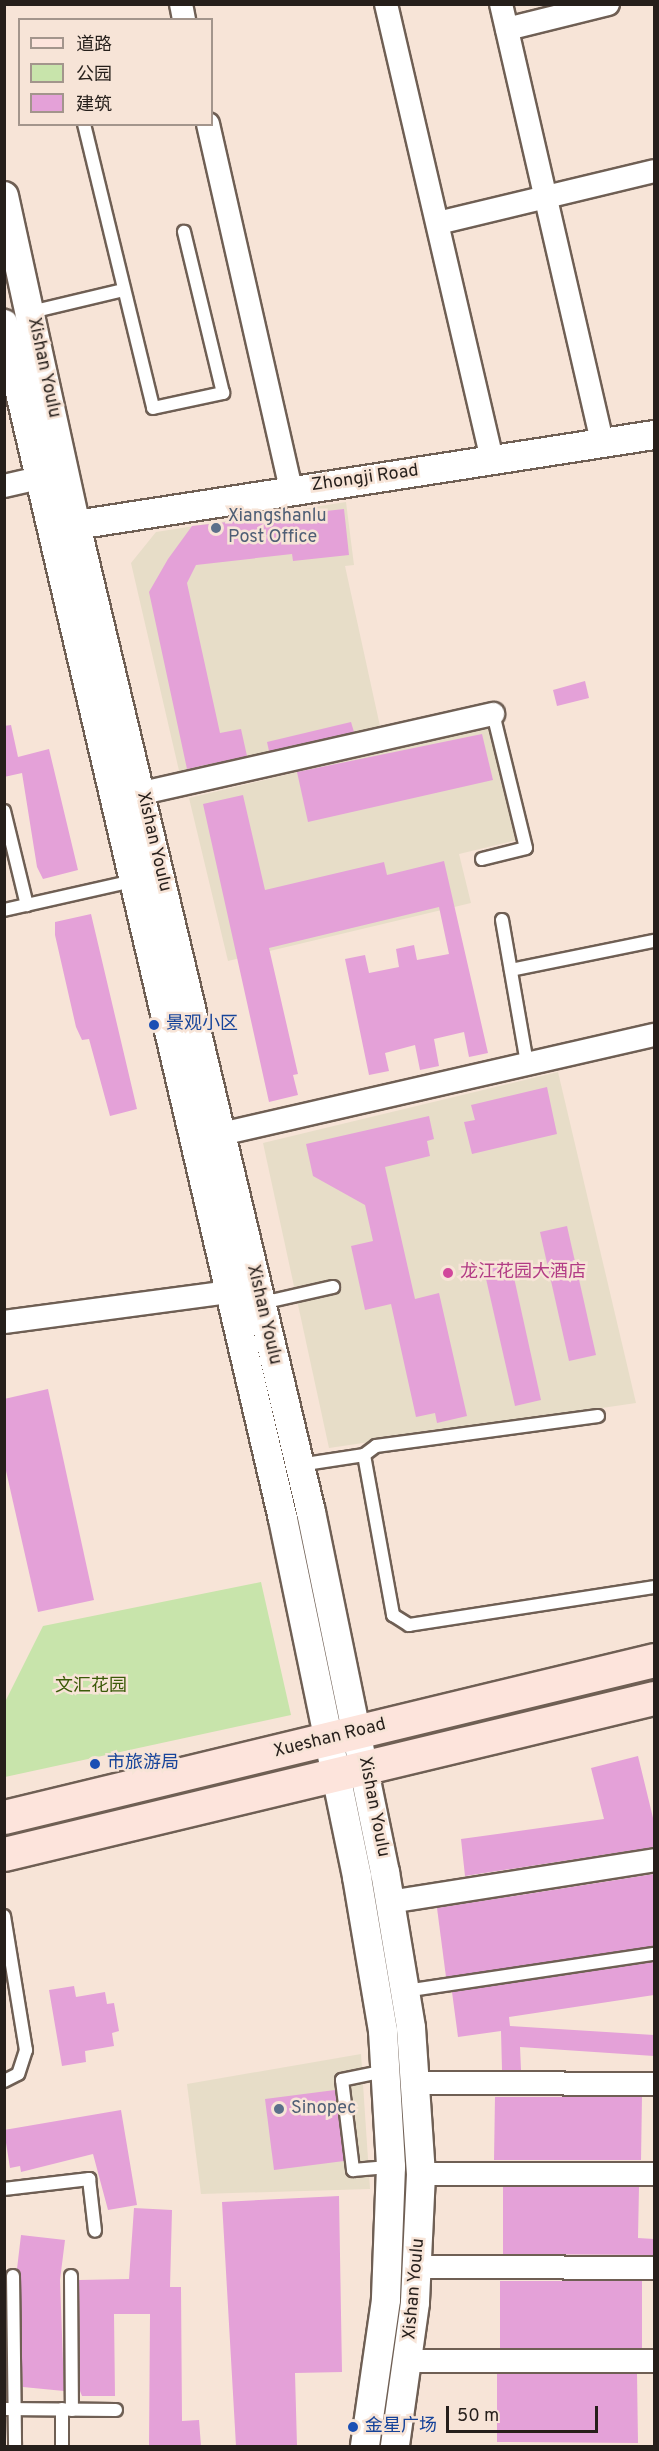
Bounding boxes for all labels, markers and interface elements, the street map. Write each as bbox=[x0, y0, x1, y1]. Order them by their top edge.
legend bbox=[18, 18, 213, 126]
text: 道路 bbox=[76, 34, 112, 57]
text: 公园 bbox=[76, 64, 112, 87]
text: 建筑 bbox=[76, 94, 112, 117]
street label: Xishan Youlu bbox=[22, 316, 64, 420]
street label: Zhongji Road bbox=[310, 461, 420, 497]
place label: Xiangshanlu Post Office bbox=[228, 507, 327, 550]
marker: Xiangshanlu Post Office bbox=[209, 521, 223, 535]
street label: Xishan Youlu bbox=[131, 790, 175, 894]
place label: 景观小区 bbox=[166, 1014, 238, 1036]
marker: 景观小区 bbox=[147, 1018, 161, 1032]
place label: 龙江花园大酒店 bbox=[460, 1262, 586, 1284]
street label: Xishan Youlu bbox=[241, 1263, 285, 1367]
marker: 龙江花园大酒店 bbox=[441, 1266, 455, 1280]
park label: 文汇花园 bbox=[55, 1676, 127, 1698]
street label: Xueshan Road bbox=[272, 1715, 388, 1763]
place label: 市旅游局 bbox=[107, 1753, 179, 1775]
street label: Xishan Youlu bbox=[353, 1755, 393, 1859]
marker: 市旅游局 bbox=[88, 1757, 102, 1771]
place label: Sinopec bbox=[291, 2098, 356, 2120]
marker: Sinopec bbox=[272, 2102, 286, 2116]
street label: Xishan Youlu bbox=[400, 2237, 430, 2341]
scale bar bbox=[449, 2394, 600, 2432]
text: 50 m bbox=[457, 2405, 499, 2428]
place label: 金星广场 bbox=[365, 2416, 437, 2438]
marker: 金星广场 bbox=[346, 2420, 360, 2434]

